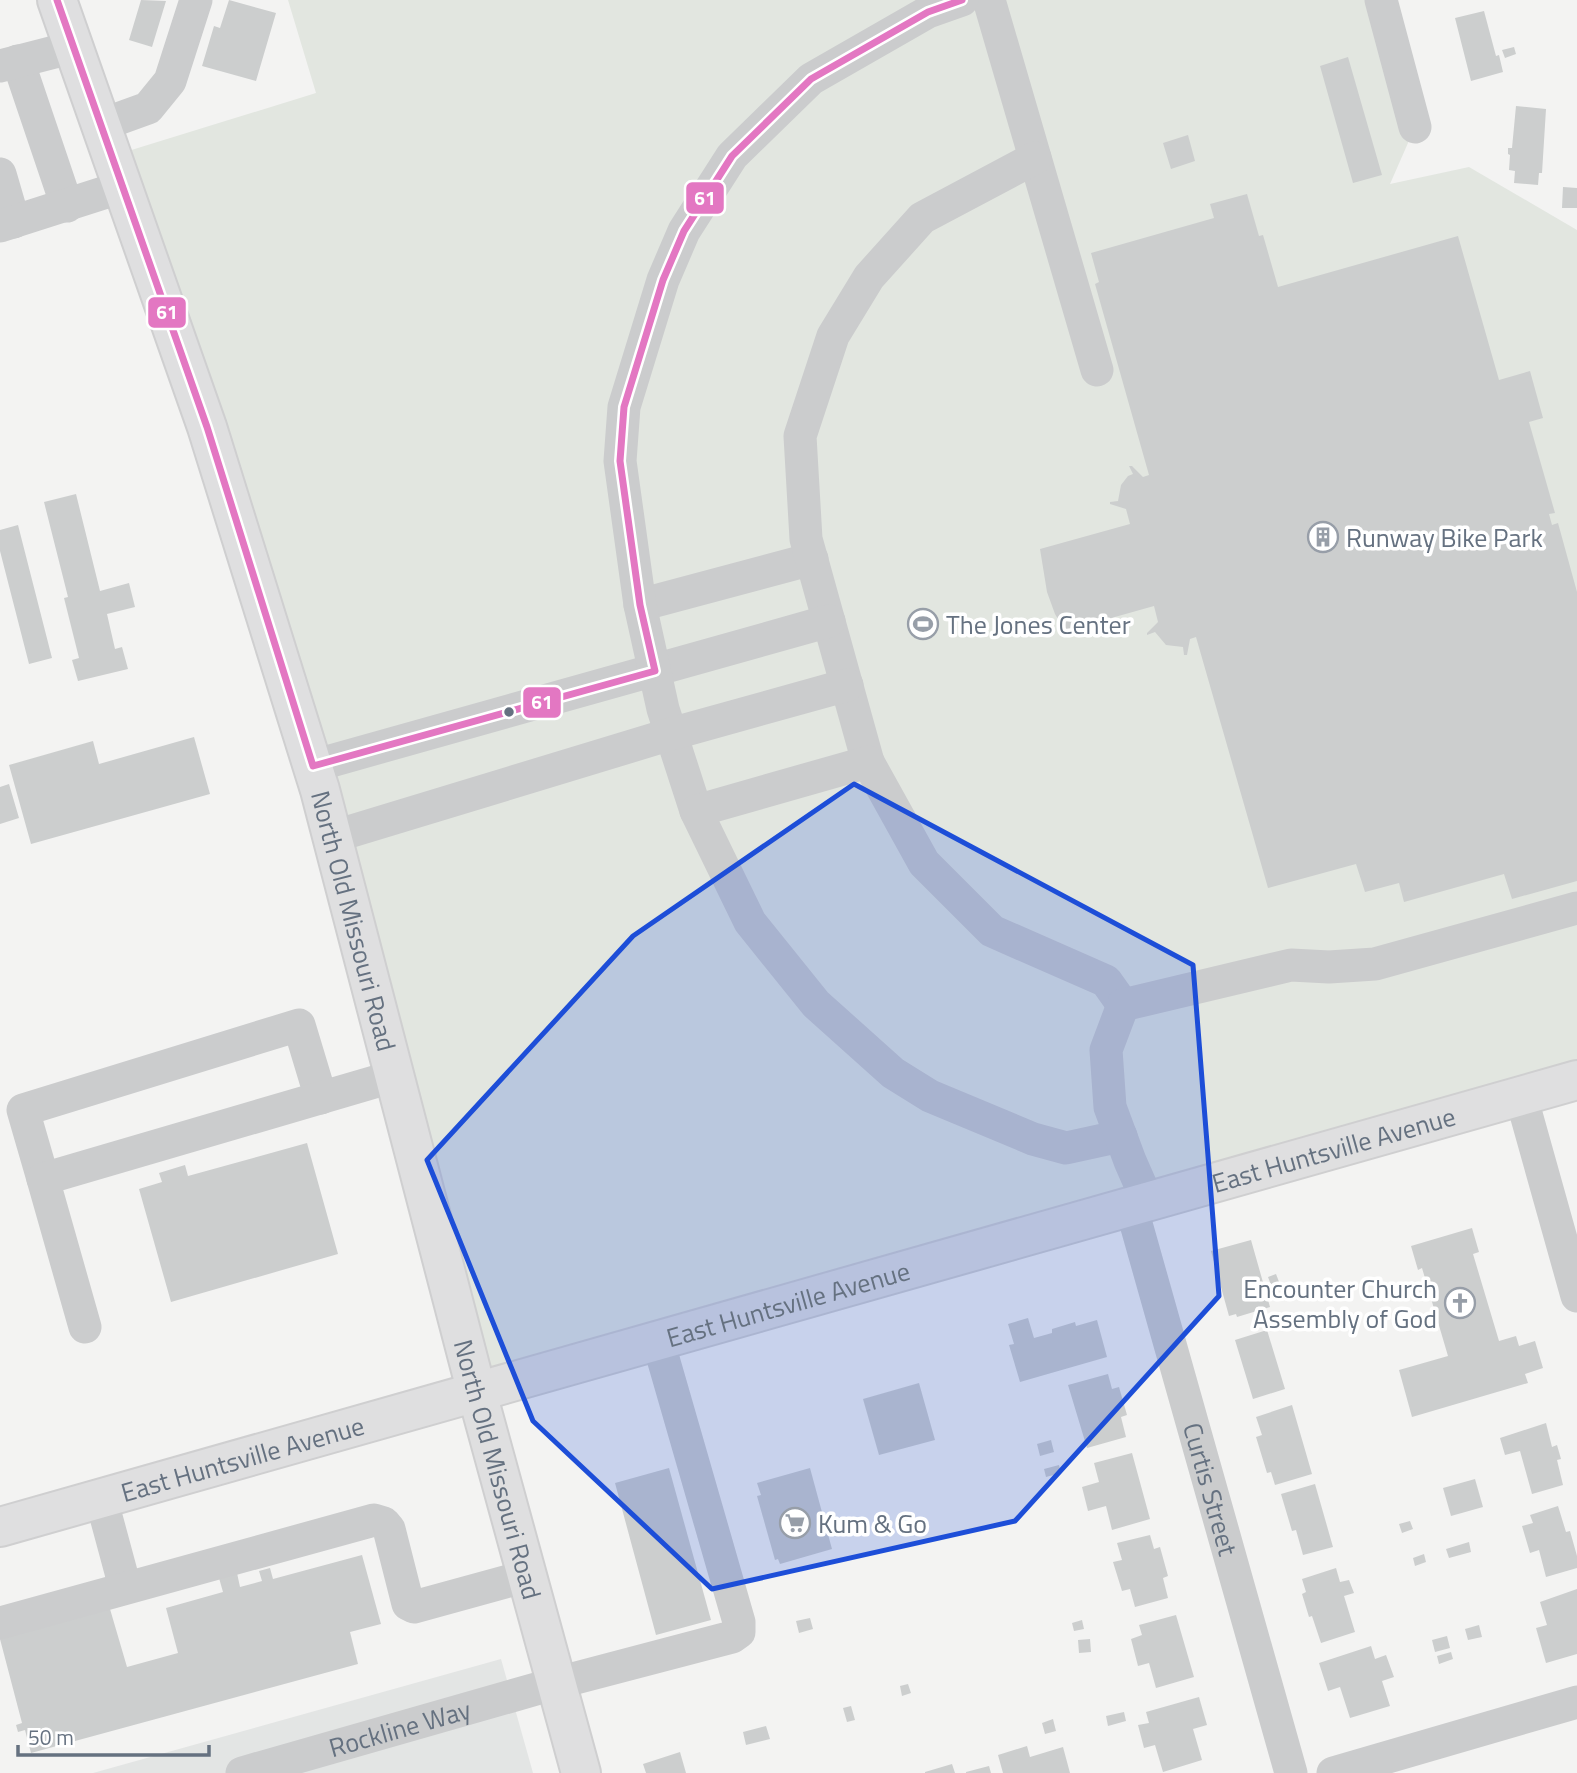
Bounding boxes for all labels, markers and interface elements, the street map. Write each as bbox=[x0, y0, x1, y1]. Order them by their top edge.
line badge: 61 bbox=[685, 181, 725, 215]
text: 61 bbox=[694, 183, 716, 212]
line badge: 61 bbox=[147, 296, 187, 329]
text: 61 bbox=[156, 297, 178, 326]
place label: Runway Bike Park bbox=[1346, 518, 1543, 557]
building icon: Runway Bike Park bbox=[1306, 520, 1340, 554]
place label: The Jones Center bbox=[946, 605, 1131, 644]
sports icon: The Jones Center bbox=[906, 607, 940, 641]
line badge: 61 bbox=[522, 686, 562, 719]
text: 61 bbox=[531, 687, 553, 716]
unlabelled marker bbox=[502, 705, 516, 719]
street label: North Old Missouri Road bbox=[301, 786, 407, 1055]
street label: East Huntsville Avenue bbox=[1207, 1096, 1460, 1202]
street label: East Huntsville Avenue bbox=[662, 1251, 914, 1357]
place label: Encounter Church Assembly of God bbox=[1243, 1269, 1437, 1338]
church icon: Encounter Church Assembly of God bbox=[1443, 1286, 1477, 1320]
street label: North Old Missouri Road bbox=[444, 1335, 552, 1604]
street label: East Huntsville Avenue bbox=[116, 1405, 369, 1511]
street label: Curtis Street bbox=[1174, 1418, 1248, 1560]
place label: Kum & Go bbox=[818, 1504, 927, 1543]
supermarket icon: Kum & Go bbox=[778, 1506, 812, 1540]
street label: Rockline Way bbox=[324, 1689, 475, 1767]
scale bar bbox=[18, 1714, 208, 1758]
text: 50 m bbox=[28, 1721, 74, 1753]

